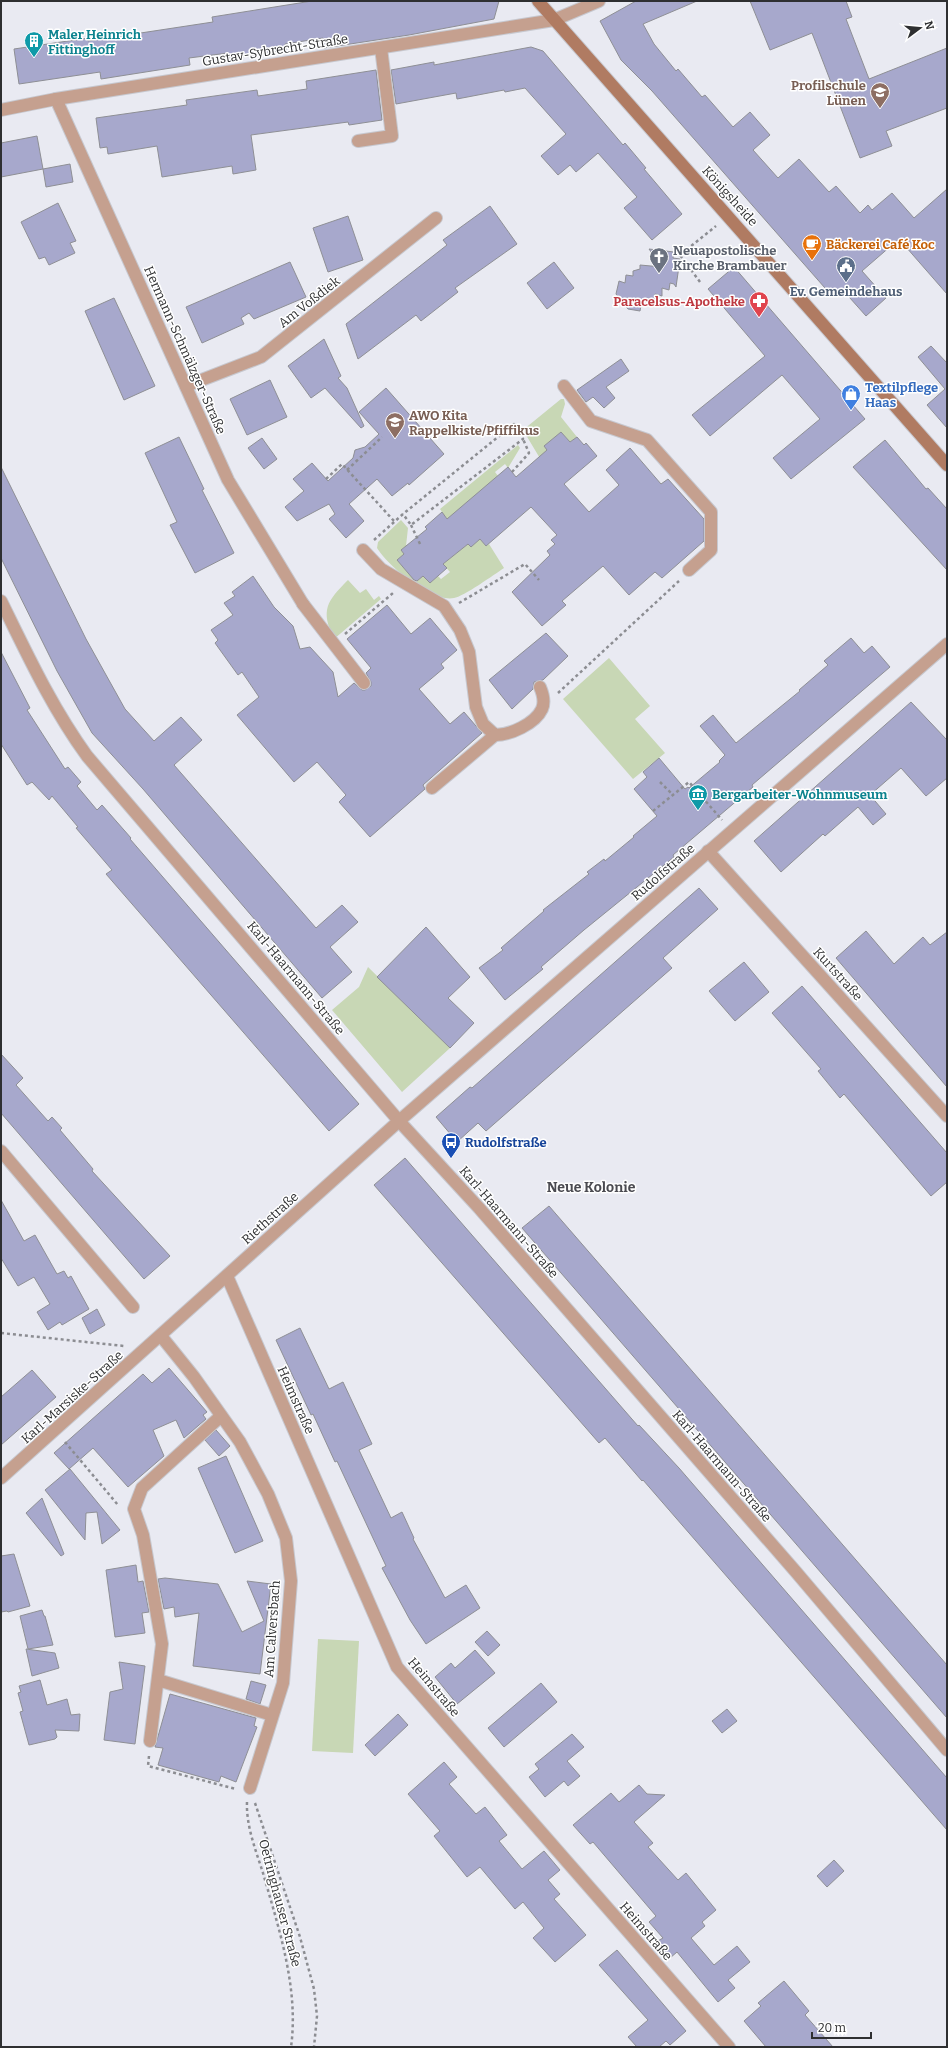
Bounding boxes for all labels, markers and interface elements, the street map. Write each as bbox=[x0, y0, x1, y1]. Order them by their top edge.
north arrow bbox=[900, 8, 940, 48]
text: N bbox=[922, 20, 937, 32]
place label: Maler Heinrich Fittinghoff bbox=[48, 27, 142, 57]
building icon: Maler Heinrich Fittinghoff bbox=[23, 30, 45, 58]
street label: Gustav-Sybrecht-Straße bbox=[201, 31, 349, 69]
place label: Profilschule Lünen bbox=[791, 78, 867, 108]
school or university icon: Profilschule Lünen bbox=[869, 81, 891, 109]
street label: Königsheide bbox=[699, 163, 761, 229]
cafe icon: Bäckerei Café Koc bbox=[801, 233, 823, 261]
place label: Bäckerei Café Koc bbox=[826, 237, 935, 252]
place label: Neuapostolische Kirche Brambauer bbox=[673, 243, 787, 273]
church icon: Neuapostolische Kirche Brambauer bbox=[648, 246, 670, 274]
public building icon: Ev. Gemeindehaus bbox=[835, 255, 857, 283]
street label: Hermann-Schmälzger-Straße bbox=[141, 264, 229, 436]
street label: Am Voßdiek bbox=[275, 273, 343, 331]
place label: Ev. Gemeindehaus bbox=[790, 284, 902, 299]
pharmacy icon: Paracelsus-Apotheke bbox=[748, 290, 770, 318]
place label: Paracelsus-Apotheke bbox=[613, 294, 745, 309]
place label: Textilpflege Haas bbox=[865, 380, 938, 410]
shop icon: Textilpflege Haas bbox=[840, 383, 862, 411]
place label: AWO Kita Rappelkiste/Pfiffikus bbox=[409, 408, 539, 438]
school or university icon: AWO Kita Rappelkiste/Pfiffikus bbox=[384, 411, 406, 439]
museum icon: Bergarbeiter-Wohnmuseum bbox=[687, 783, 709, 811]
place label: Bergarbeiter-Wohnmuseum bbox=[712, 787, 888, 802]
street label: Rudolfstraße bbox=[628, 841, 698, 903]
street label: Karl-Haarmann-Straße bbox=[244, 918, 348, 1038]
street label: Kurtstraße bbox=[810, 944, 866, 1004]
bus stop icon: Rudolfstraße bbox=[440, 1131, 462, 1159]
place label: Rudolfstraße bbox=[465, 1135, 547, 1150]
street label: Karl-Haarmann-Straße bbox=[456, 1163, 562, 1281]
district label: Neue Kolonie bbox=[547, 1179, 636, 1196]
street label: Riethstraße bbox=[239, 1189, 301, 1247]
street label: Karl-Marsiske-Straße bbox=[18, 1347, 126, 1447]
street label: Heimstraße bbox=[274, 1364, 318, 1436]
street label: Karl-Haarmann-Straße bbox=[669, 1407, 775, 1525]
street label: Am Calversbach bbox=[261, 1580, 283, 1678]
street label: Heimstraße bbox=[405, 1654, 463, 1720]
street label: Oetringhauser Straße bbox=[256, 1838, 304, 1968]
street label: Heimstraße bbox=[617, 1899, 675, 1963]
scale bar bbox=[812, 2014, 871, 2040]
text: 20 m bbox=[818, 2021, 847, 2035]

